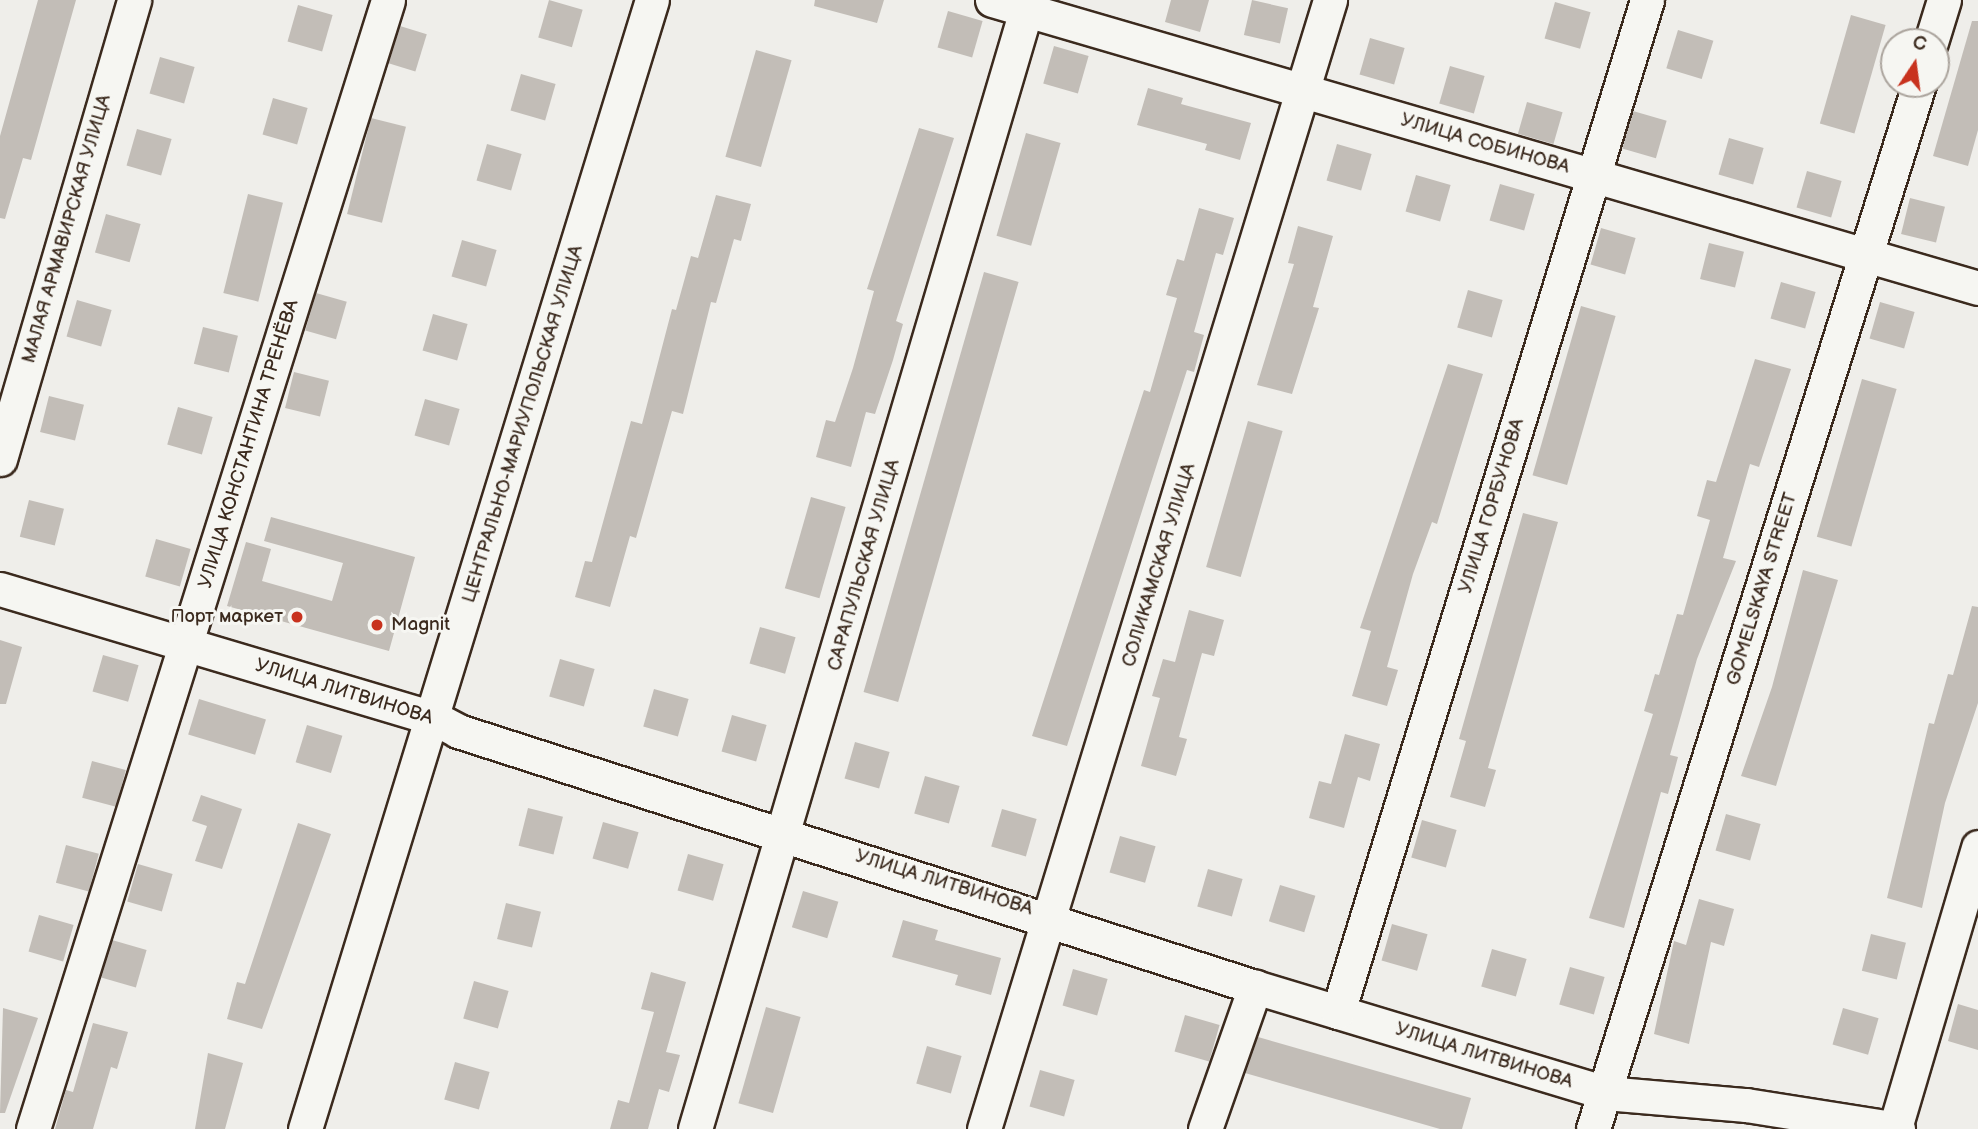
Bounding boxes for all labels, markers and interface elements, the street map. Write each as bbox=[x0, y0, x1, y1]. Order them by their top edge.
north arrow bbox=[1880, 28, 1950, 98]
text: С bbox=[1910, 31, 1928, 57]
street label: МАЛАЯ АРМАВИРСКАЯ УЛИЦА bbox=[18, 92, 116, 366]
street label: УЛИЦА СОБИНОВА bbox=[1398, 109, 1572, 179]
street label: ЦЕНТРАЛЬНО-МАРИУПОЛЬСКАЯ УЛИЦА bbox=[458, 243, 588, 605]
street label: УЛИЦА КОНСТАНТИНА ТРЕНЁВА bbox=[194, 297, 304, 591]
street label: УЛИЦА ГОРБУНОВА bbox=[1455, 416, 1529, 596]
street label: САРАПУЛЬСКАЯ УЛИЦА bbox=[823, 457, 905, 673]
street label: СОЛИКАМСКАЯ УЛИЦА bbox=[1117, 460, 1201, 670]
street label: GOMELSKAYA STREET bbox=[1722, 490, 1802, 688]
place label: Порт маркет bbox=[171, 606, 283, 628]
marker: Порт маркет bbox=[289, 609, 305, 625]
place label: Magnit bbox=[391, 614, 450, 636]
marker: Magnit bbox=[369, 617, 385, 633]
street label: УЛИЦА ЛИТВИНОВА bbox=[253, 654, 435, 730]
street label: УЛИЦА ЛИТВИНОВА bbox=[853, 845, 1035, 921]
street label: УЛИЦА ЛИТВИНОВА bbox=[1393, 1018, 1575, 1094]

